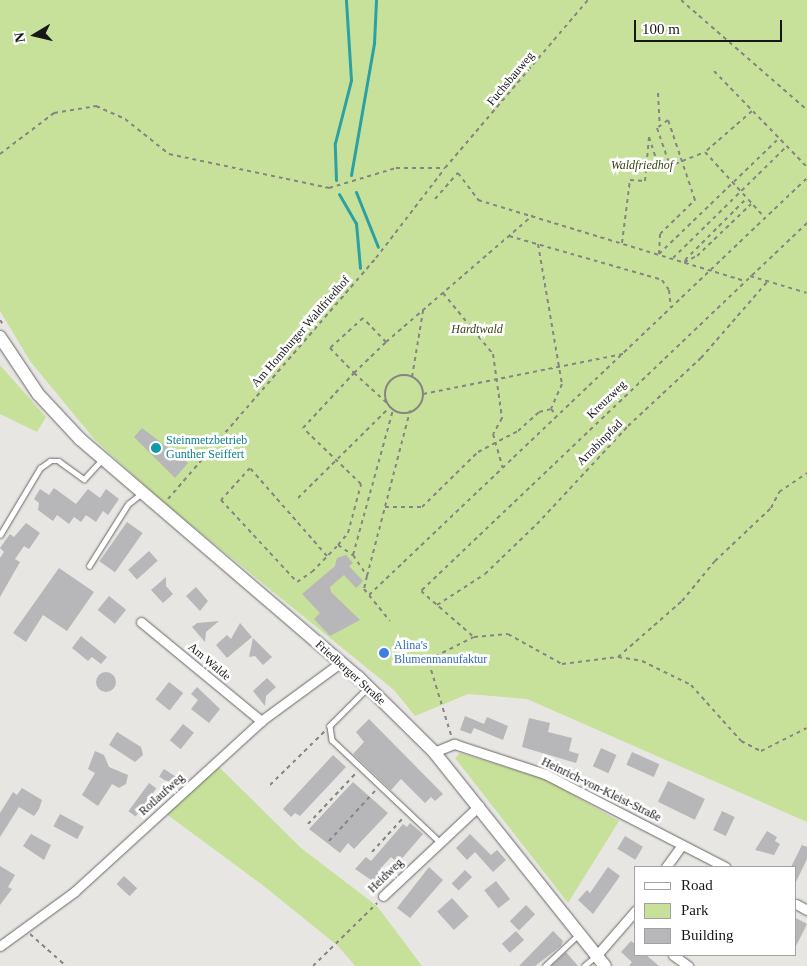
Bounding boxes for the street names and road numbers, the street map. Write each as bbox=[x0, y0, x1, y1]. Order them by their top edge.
street label: Fuchsbauweg bbox=[484, 49, 538, 109]
street label: Am Homburger Waldfriedhof bbox=[249, 273, 353, 391]
street label: Kreuzweg bbox=[584, 378, 630, 422]
street label: Arrabinpfad bbox=[574, 417, 626, 469]
street label: Friedberger Straße bbox=[312, 638, 388, 708]
street label: Am Walde bbox=[185, 640, 233, 684]
street label: Heinrich-von-Kleist-Straße bbox=[539, 755, 663, 825]
street label: Rotlaufweg bbox=[136, 771, 188, 819]
street label: Heidweg bbox=[365, 856, 407, 896]

